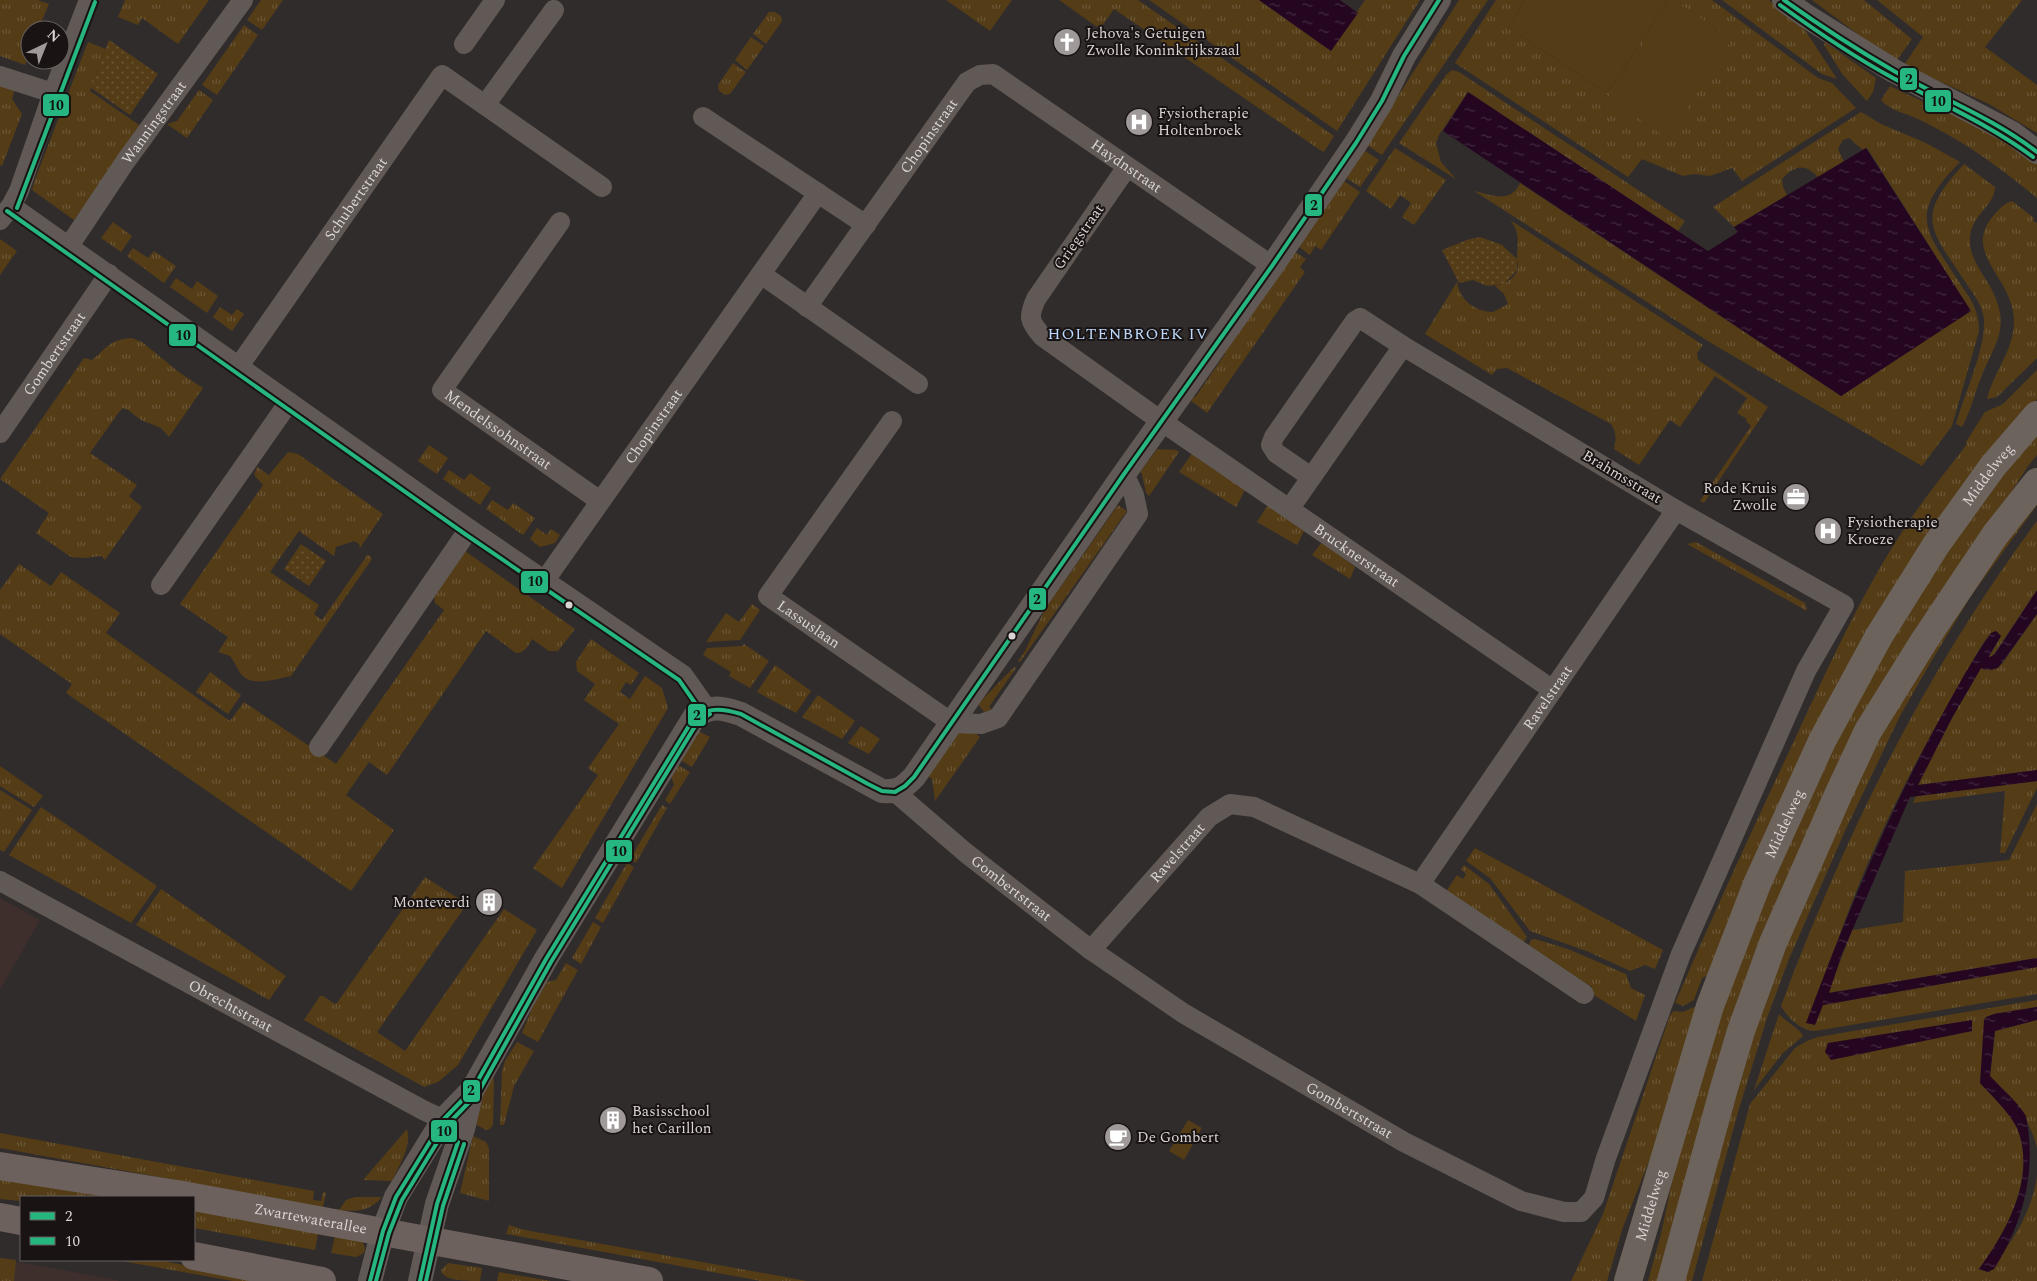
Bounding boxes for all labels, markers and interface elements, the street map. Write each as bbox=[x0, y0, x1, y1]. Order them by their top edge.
north arrow bbox=[20, 20, 70, 70]
place label: Jehova's Getuigen Zwolle Koninkrijkszaal bbox=[1086, 22, 1240, 62]
text: N bbox=[42, 24, 65, 47]
church icon: Jehova's Getuigen Zwolle Koninkrijkszaal bbox=[1052, 27, 1082, 57]
line badge: 2 bbox=[1899, 67, 1918, 91]
text: 2 bbox=[1905, 69, 1913, 90]
street label: Wanningstraat bbox=[116, 76, 192, 169]
line badge: 10 bbox=[1924, 89, 1952, 113]
text: 10 bbox=[1930, 91, 1946, 112]
line badge: 10 bbox=[42, 93, 70, 117]
street label: Chopinstraat bbox=[894, 93, 963, 178]
text: 10 bbox=[48, 95, 64, 116]
place label: Fysiotherapie Holtenbroek bbox=[1158, 102, 1249, 142]
hospital icon: Fysiotherapie Holtenbroek bbox=[1124, 107, 1154, 137]
street label: Haydnstraat bbox=[1086, 133, 1167, 199]
street label: Schubertstraat bbox=[318, 152, 393, 245]
line badge: 2 bbox=[1304, 193, 1323, 217]
text: 2 bbox=[1310, 195, 1318, 216]
street label: Griegstraat bbox=[1048, 200, 1110, 274]
street label: Gombertstraat bbox=[17, 307, 91, 400]
district label: HOLTENBROEK IV bbox=[1047, 322, 1209, 346]
line badge: 10 bbox=[168, 323, 197, 347]
text: 10 bbox=[175, 325, 191, 346]
street label: Mendelssohnstraat bbox=[440, 384, 557, 475]
street label: Chopinstraat bbox=[619, 384, 688, 469]
street label: Middelweg bbox=[1956, 438, 2019, 511]
street label: Brahmsstraat bbox=[1578, 444, 1666, 510]
place label: Rode Kruis Zwolle bbox=[1703, 477, 1777, 517]
office icon: Rode Kruis Zwolle bbox=[1781, 482, 1811, 512]
place label: Fysiotherapie Kroeze bbox=[1847, 511, 1938, 551]
hospital icon: Fysiotherapie Kroeze bbox=[1813, 516, 1843, 546]
street label: Brucknerstraat bbox=[1309, 518, 1404, 593]
line badge: 10 bbox=[520, 570, 549, 594]
text: 10 bbox=[527, 571, 543, 592]
line badge: 2 bbox=[1028, 587, 1047, 611]
text: 2 bbox=[1033, 589, 1041, 610]
street label: Lassuslaan bbox=[772, 594, 845, 654]
unlabelled marker bbox=[564, 600, 574, 610]
unlabelled marker bbox=[1007, 631, 1017, 641]
street label: Ravelstraat bbox=[1517, 660, 1578, 735]
line badge: 2 bbox=[687, 703, 707, 727]
text: 2 bbox=[693, 705, 701, 726]
street label: Middelweg bbox=[1759, 785, 1810, 862]
street label: Ravelstraat bbox=[1144, 817, 1211, 888]
line badge: 10 bbox=[605, 839, 633, 863]
text: 10 bbox=[611, 841, 627, 862]
street label: Gombertstraat bbox=[966, 849, 1057, 927]
building icon: Monteverdi bbox=[474, 887, 504, 917]
place label: Monteverdi bbox=[393, 891, 470, 914]
street label: Obrechtstraat bbox=[184, 974, 277, 1038]
street label: Gombertstraat bbox=[1302, 1076, 1397, 1145]
line badge: 2 bbox=[462, 1079, 481, 1103]
text: 2 bbox=[467, 1080, 475, 1101]
place label: Basisschool het Carillon bbox=[632, 1100, 712, 1140]
building icon: Basisschool het Carillon bbox=[598, 1105, 628, 1135]
line badge: 10 bbox=[430, 1119, 458, 1143]
text: 10 bbox=[436, 1121, 452, 1142]
cafe icon: De Gombert bbox=[1103, 1122, 1133, 1152]
place label: De Gombert bbox=[1137, 1126, 1219, 1149]
street label: Middelweg bbox=[1629, 1166, 1672, 1244]
legend bbox=[20, 1196, 195, 1261]
street label: Zwartewaterallee bbox=[252, 1197, 369, 1240]
text: 2 bbox=[65, 1205, 73, 1228]
text: 10 bbox=[65, 1230, 80, 1253]

